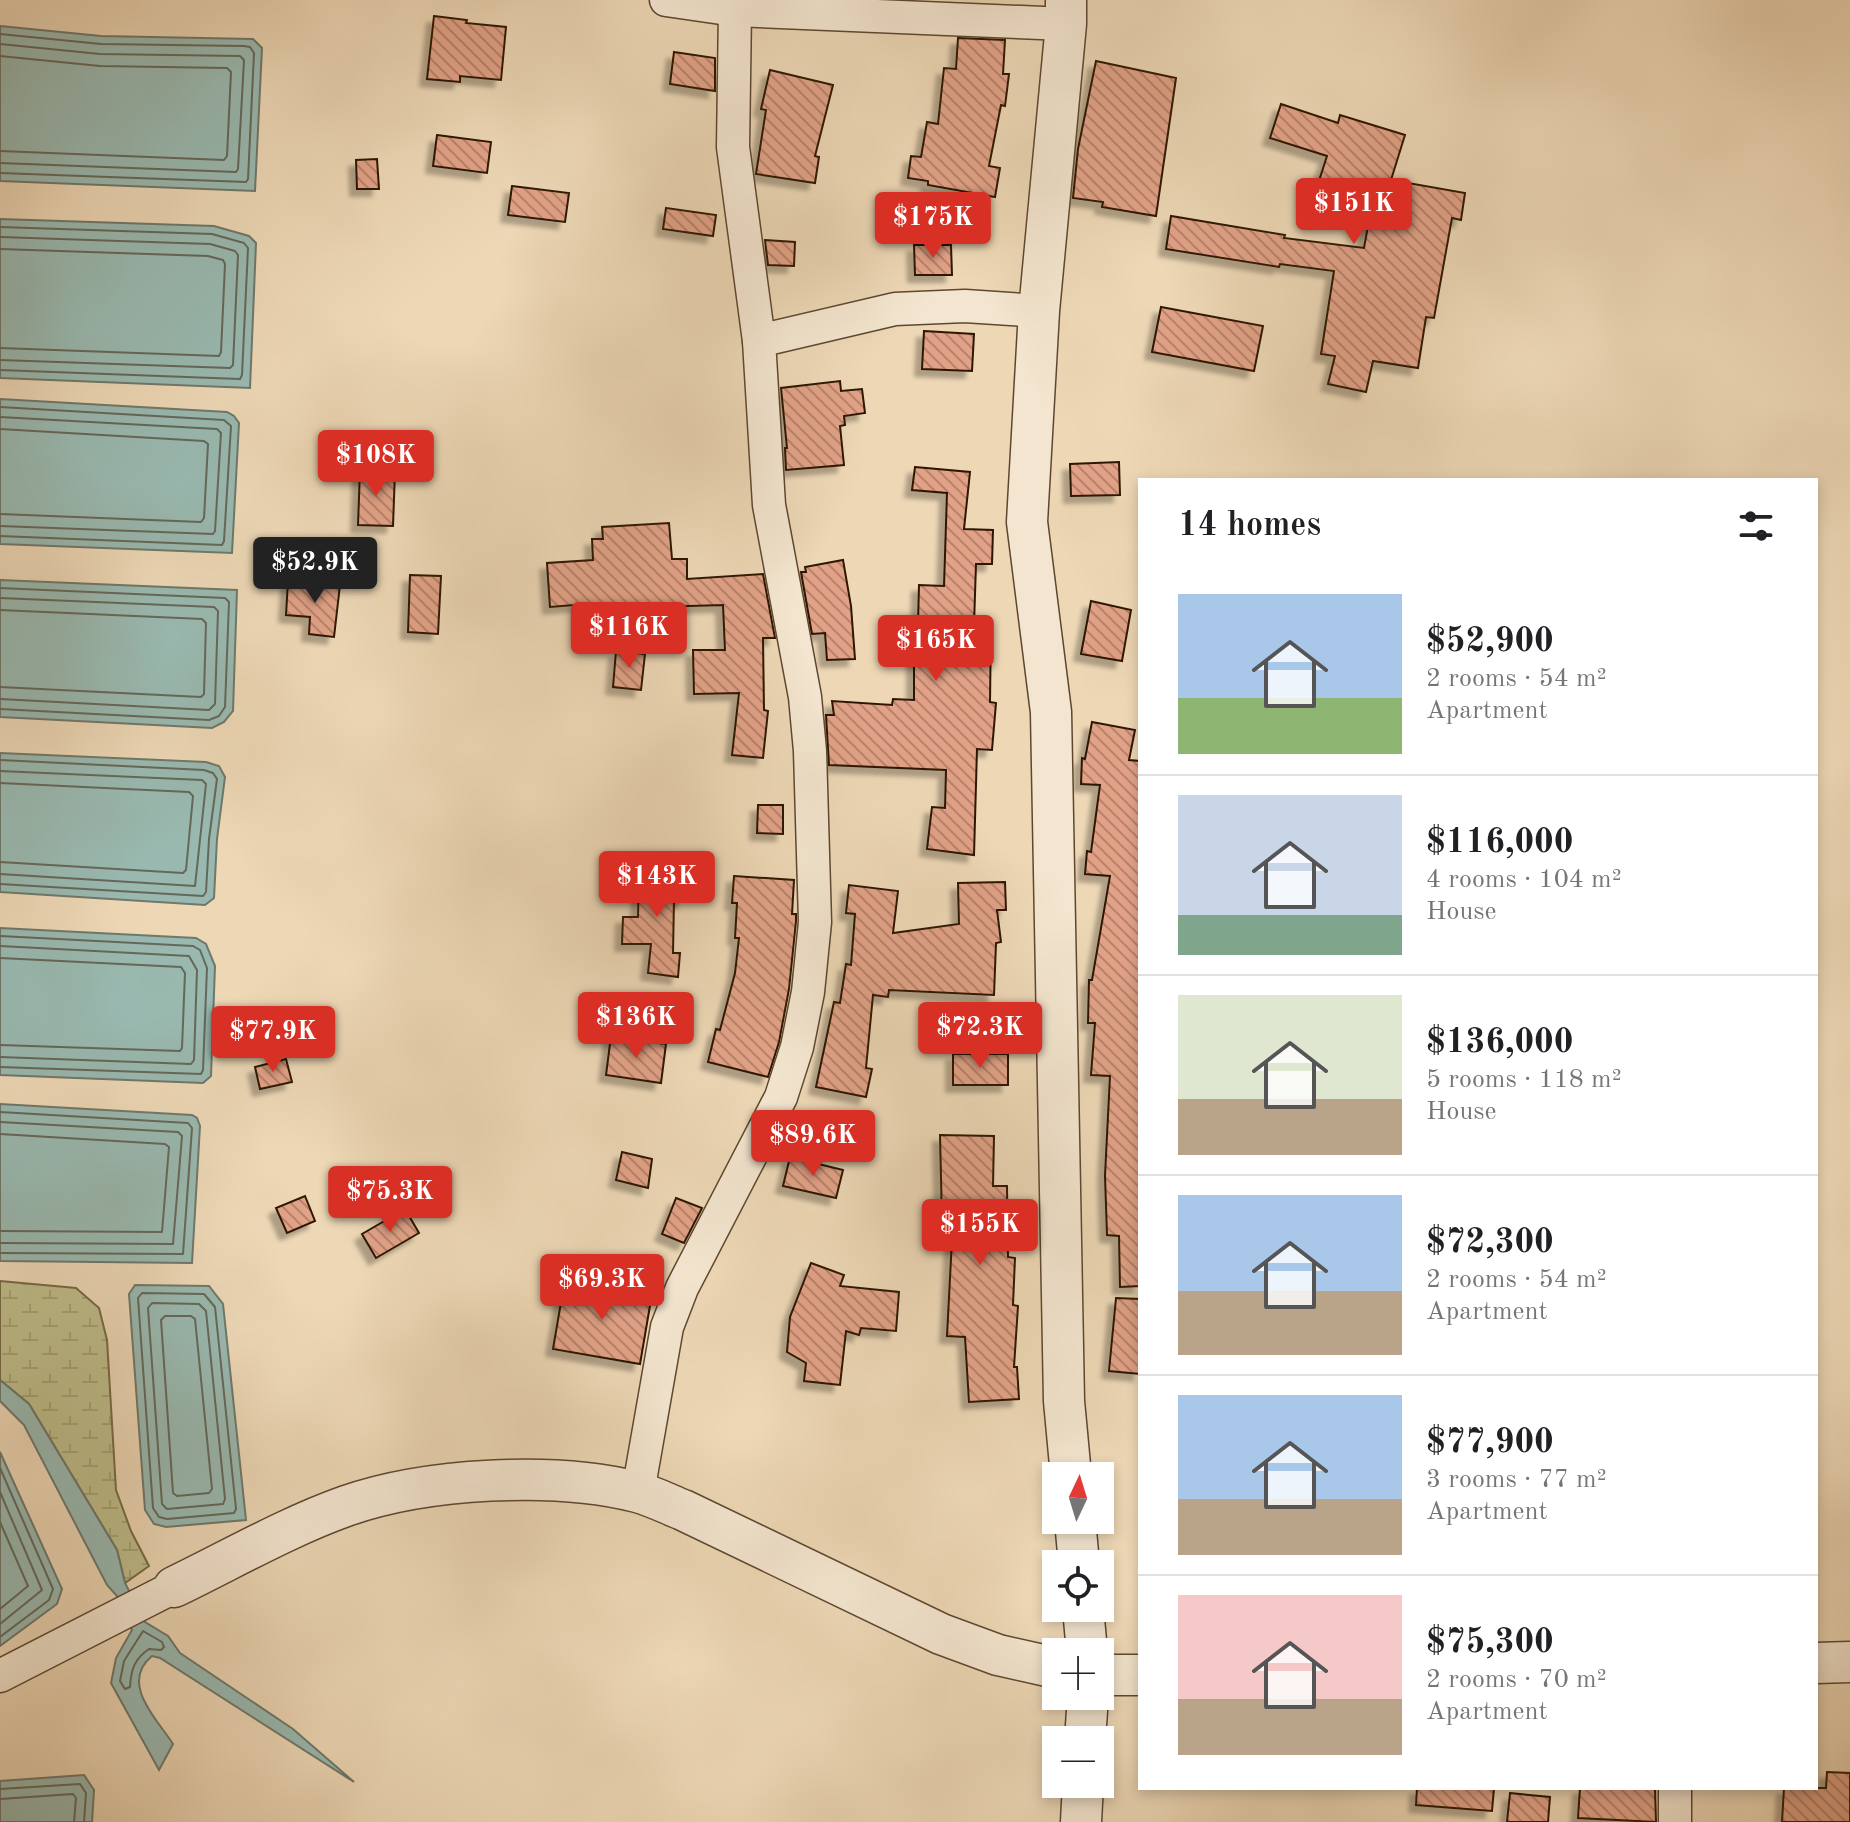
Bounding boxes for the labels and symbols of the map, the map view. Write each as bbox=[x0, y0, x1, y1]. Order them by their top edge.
pin: $151K bbox=[1298, 178, 1410, 246]
pin: $175K bbox=[877, 192, 989, 260]
pin: $108K bbox=[320, 430, 432, 498]
pin: $52.9K bbox=[250, 537, 380, 605]
pin: $116K bbox=[573, 602, 685, 670]
pin: $165K bbox=[880, 615, 992, 683]
pin: $143K bbox=[601, 851, 713, 919]
pin: $136K bbox=[580, 992, 692, 1060]
pin: $72.3K bbox=[915, 1002, 1045, 1070]
pin: $77.9K bbox=[208, 1006, 338, 1074]
pin: $89.6K bbox=[748, 1110, 878, 1178]
pin: $75.3K bbox=[325, 1166, 455, 1234]
pin: $155K bbox=[924, 1199, 1036, 1267]
pin: $69.3K bbox=[537, 1254, 667, 1322]
north arrow bbox=[1042, 1462, 1114, 1534]

